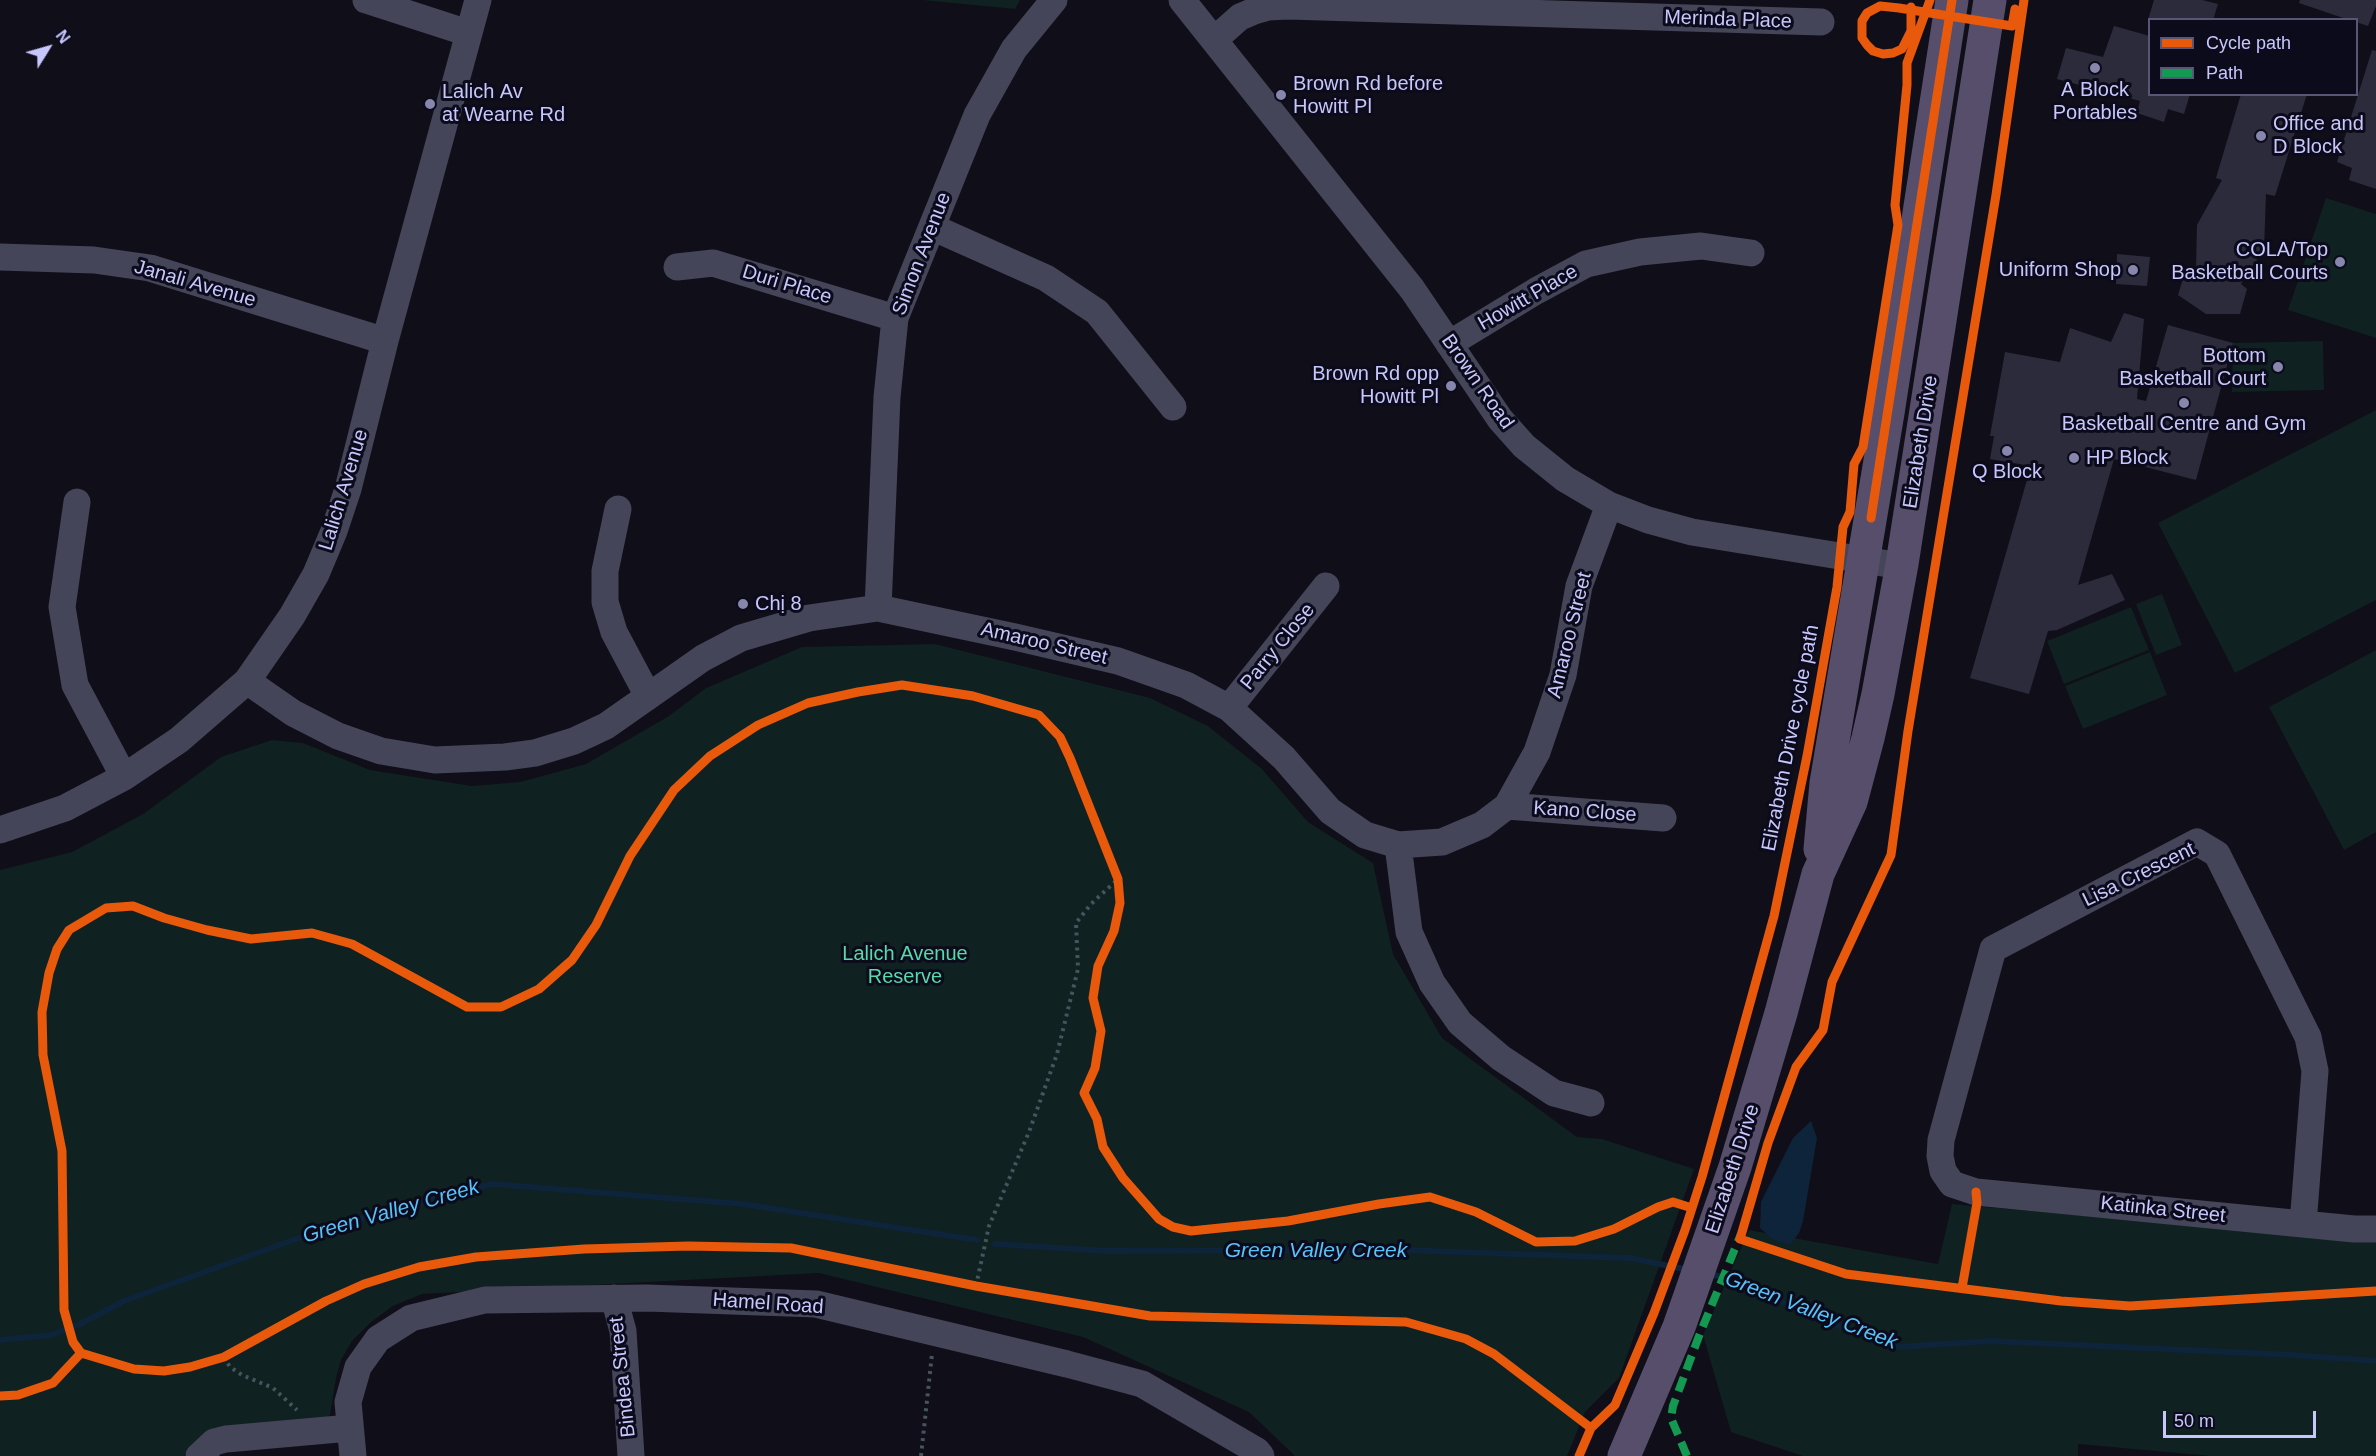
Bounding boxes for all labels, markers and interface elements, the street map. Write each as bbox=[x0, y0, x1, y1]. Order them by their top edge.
street label: Merinda Place bbox=[1664, 6, 1792, 34]
north arrow bbox=[18, 18, 78, 78]
legend bbox=[2148, 18, 2358, 96]
text: N bbox=[53, 27, 73, 47]
text: Cycle path bbox=[2206, 33, 2291, 53]
marker: A Block Portables bbox=[2088, 61, 2102, 75]
text: Path bbox=[2206, 63, 2243, 83]
place label: Brown Rd before Howitt Pl bbox=[1293, 72, 1443, 119]
place label: A Block Portables bbox=[2053, 78, 2137, 125]
place label: Lalich Av at Wearne Rd bbox=[442, 80, 565, 127]
marker: Brown Rd before Howitt Pl bbox=[1274, 88, 1288, 102]
marker: Lalich Av at Wearne Rd bbox=[423, 97, 437, 111]
place label: Office and D Block bbox=[2273, 112, 2364, 159]
marker: Office and D Block bbox=[2254, 129, 2268, 143]
street label: Simon Avenue bbox=[888, 189, 956, 319]
place label: COLA/Top Basketball Courts bbox=[2171, 238, 2328, 285]
street label: Janali Avenue bbox=[131, 255, 259, 313]
marker: COLA/Top Basketball Courts bbox=[2333, 255, 2347, 269]
place label: Uniform Shop bbox=[1999, 258, 2121, 282]
street label: Duri Place bbox=[739, 260, 835, 310]
street label: Howitt Place bbox=[1474, 260, 1582, 336]
marker: Uniform Shop bbox=[2126, 263, 2140, 277]
street label: Brown Road bbox=[1436, 330, 1518, 434]
place label: Bottom Basketball Court bbox=[2119, 344, 2266, 391]
marker: Bottom Basketball Court bbox=[2271, 360, 2285, 374]
place label: Brown Rd opp Howitt Pl bbox=[1312, 362, 1439, 409]
street label: Elizabeth Drive bbox=[1899, 374, 1943, 510]
marker: Brown Rd opp Howitt Pl bbox=[1444, 379, 1458, 393]
marker: Basketball Centre and Gym bbox=[2177, 396, 2191, 410]
place label: Basketball Centre and Gym bbox=[2062, 412, 2306, 436]
street label: Lalich Avenue bbox=[314, 427, 374, 553]
marker: Q Block bbox=[2000, 444, 2014, 458]
place label: HP Block bbox=[2086, 446, 2168, 470]
marker: HP Block bbox=[2067, 451, 2081, 465]
place label: Q Block bbox=[1972, 460, 2042, 484]
street label: Amaroo Street bbox=[1543, 570, 1597, 700]
place label: Chị 8 bbox=[755, 592, 802, 616]
marker: Chị 8 bbox=[736, 597, 750, 611]
street label: Parry Close bbox=[1236, 599, 1320, 695]
street label: Amaroo Street bbox=[978, 618, 1110, 670]
street label: Elizabeth Drive cycle path bbox=[1757, 623, 1825, 853]
street label: Kano Close bbox=[1533, 796, 1637, 828]
street label: Lisa Crescent bbox=[2079, 837, 2199, 913]
park label: Lalich Avenue Reserve bbox=[842, 942, 968, 989]
street label: Elizabeth Drive bbox=[1701, 1101, 1765, 1237]
water label: Green Valley Creek bbox=[300, 1175, 482, 1249]
street label: Katinka Street bbox=[2099, 1192, 2227, 1228]
water label: Green Valley Creek bbox=[1225, 1238, 1407, 1264]
water label: Green Valley Creek bbox=[1721, 1267, 1901, 1355]
street label: Hamel Road bbox=[712, 1288, 824, 1320]
street label: Bindea Street bbox=[605, 1315, 641, 1439]
scale bar bbox=[2166, 1399, 2319, 1437]
text: 50 m bbox=[2174, 1411, 2214, 1431]

